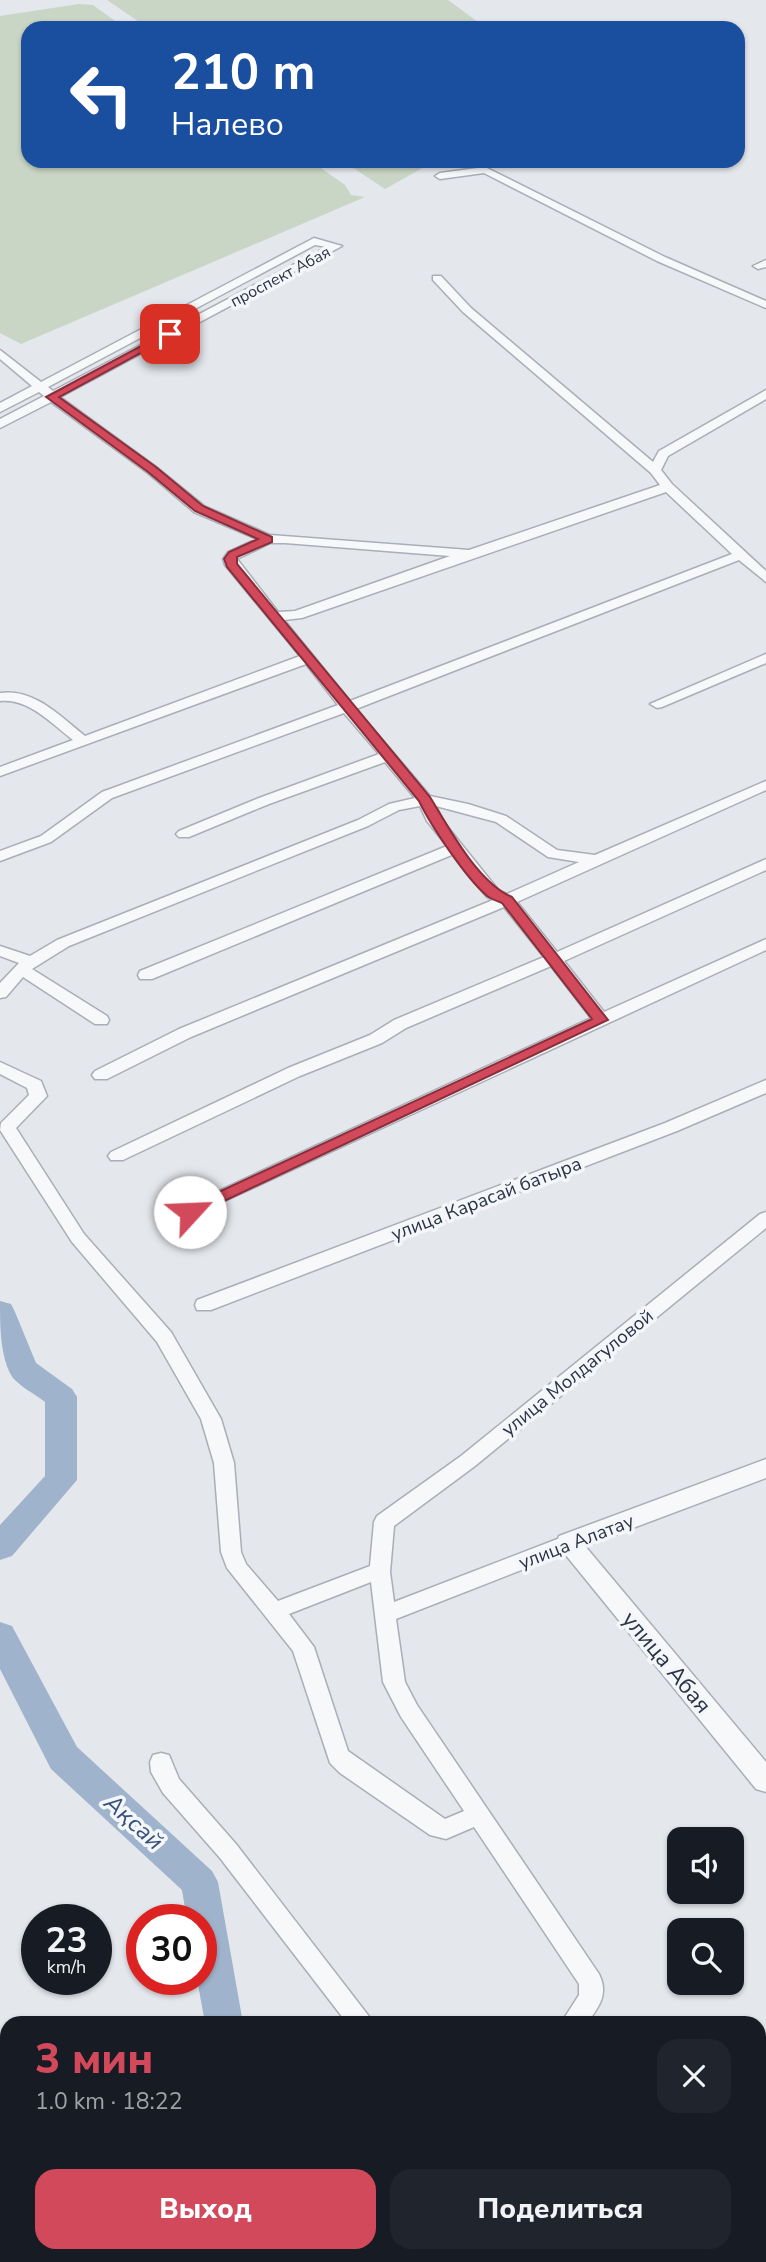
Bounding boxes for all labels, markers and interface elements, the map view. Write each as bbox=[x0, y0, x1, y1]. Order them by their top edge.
text: 210 m bbox=[171, 39, 315, 106]
icon: left bbox=[56, 49, 147, 140]
text: Налево bbox=[171, 103, 284, 146]
street label: проспект Абая bbox=[226, 241, 335, 313]
pin bbox=[140, 304, 200, 364]
icon: arrive bbox=[151, 315, 189, 353]
street label: улица Карасай батыра bbox=[387, 1151, 585, 1247]
position arrow bbox=[153, 1175, 227, 1249]
street label: улица Молдагуловой bbox=[496, 1303, 659, 1442]
street label: улица Алатау bbox=[515, 1508, 638, 1576]
street label: улица Абая bbox=[615, 1605, 718, 1720]
water label: Ақсай bbox=[97, 1786, 170, 1857]
map controls bbox=[667, 1827, 744, 1995]
button: sound bbox=[667, 1827, 744, 1904]
speed limit sign: 30 bbox=[126, 1904, 217, 1995]
text: 23 bbox=[45, 1917, 88, 1964]
button: search bbox=[667, 1918, 744, 1995]
text: km/h bbox=[47, 1955, 86, 1979]
text: 3 мин bbox=[35, 2031, 153, 2088]
button: close bbox=[657, 2039, 731, 2113]
text: 1.0 km · 18:22 bbox=[35, 2086, 182, 2117]
button: Выход bbox=[35, 2169, 376, 2249]
button: Поделиться bbox=[390, 2169, 731, 2249]

